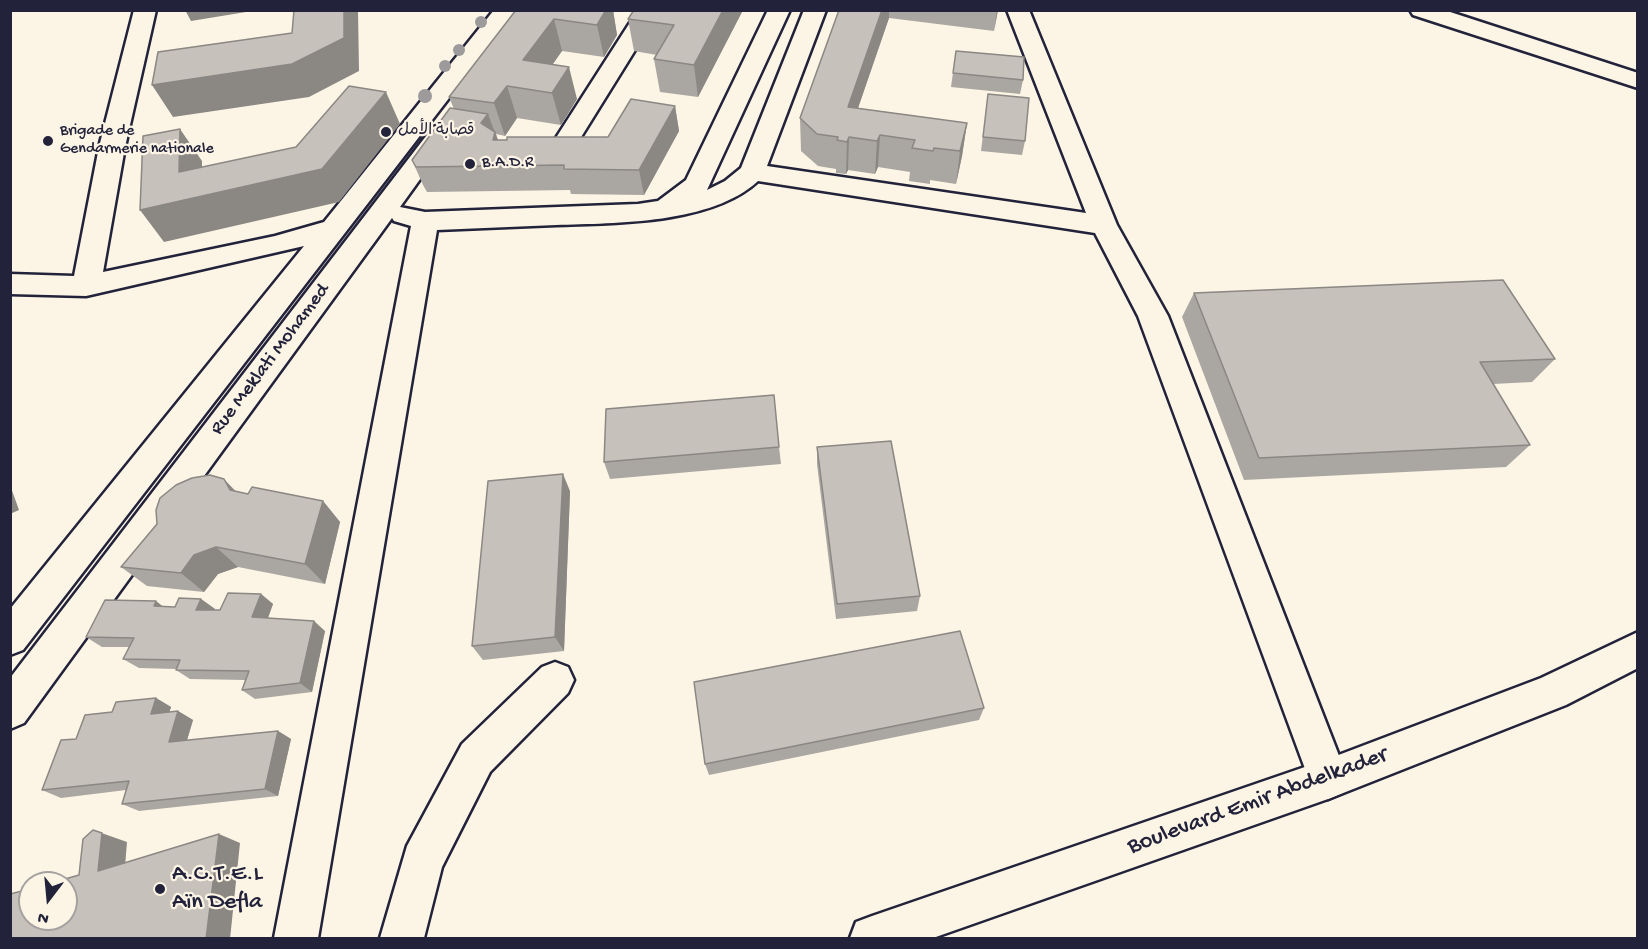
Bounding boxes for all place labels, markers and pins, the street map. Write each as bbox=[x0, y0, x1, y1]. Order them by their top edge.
place label: Brigade de Gendarmerie nationale bbox=[60, 122, 214, 160]
place label: قصابة الأمل bbox=[398, 122, 474, 142]
marker: قصابة الأمل bbox=[379, 125, 393, 139]
marker: Brigade de Gendarmerie nationale bbox=[41, 134, 55, 148]
place label: B.A.D.R bbox=[482, 154, 534, 174]
marker: B.A.D.R bbox=[463, 157, 477, 171]
place label: A.C.T.E.L Aïn Defla bbox=[172, 861, 262, 917]
marker: A.C.T.E.L Aïn Defla bbox=[153, 882, 167, 896]

